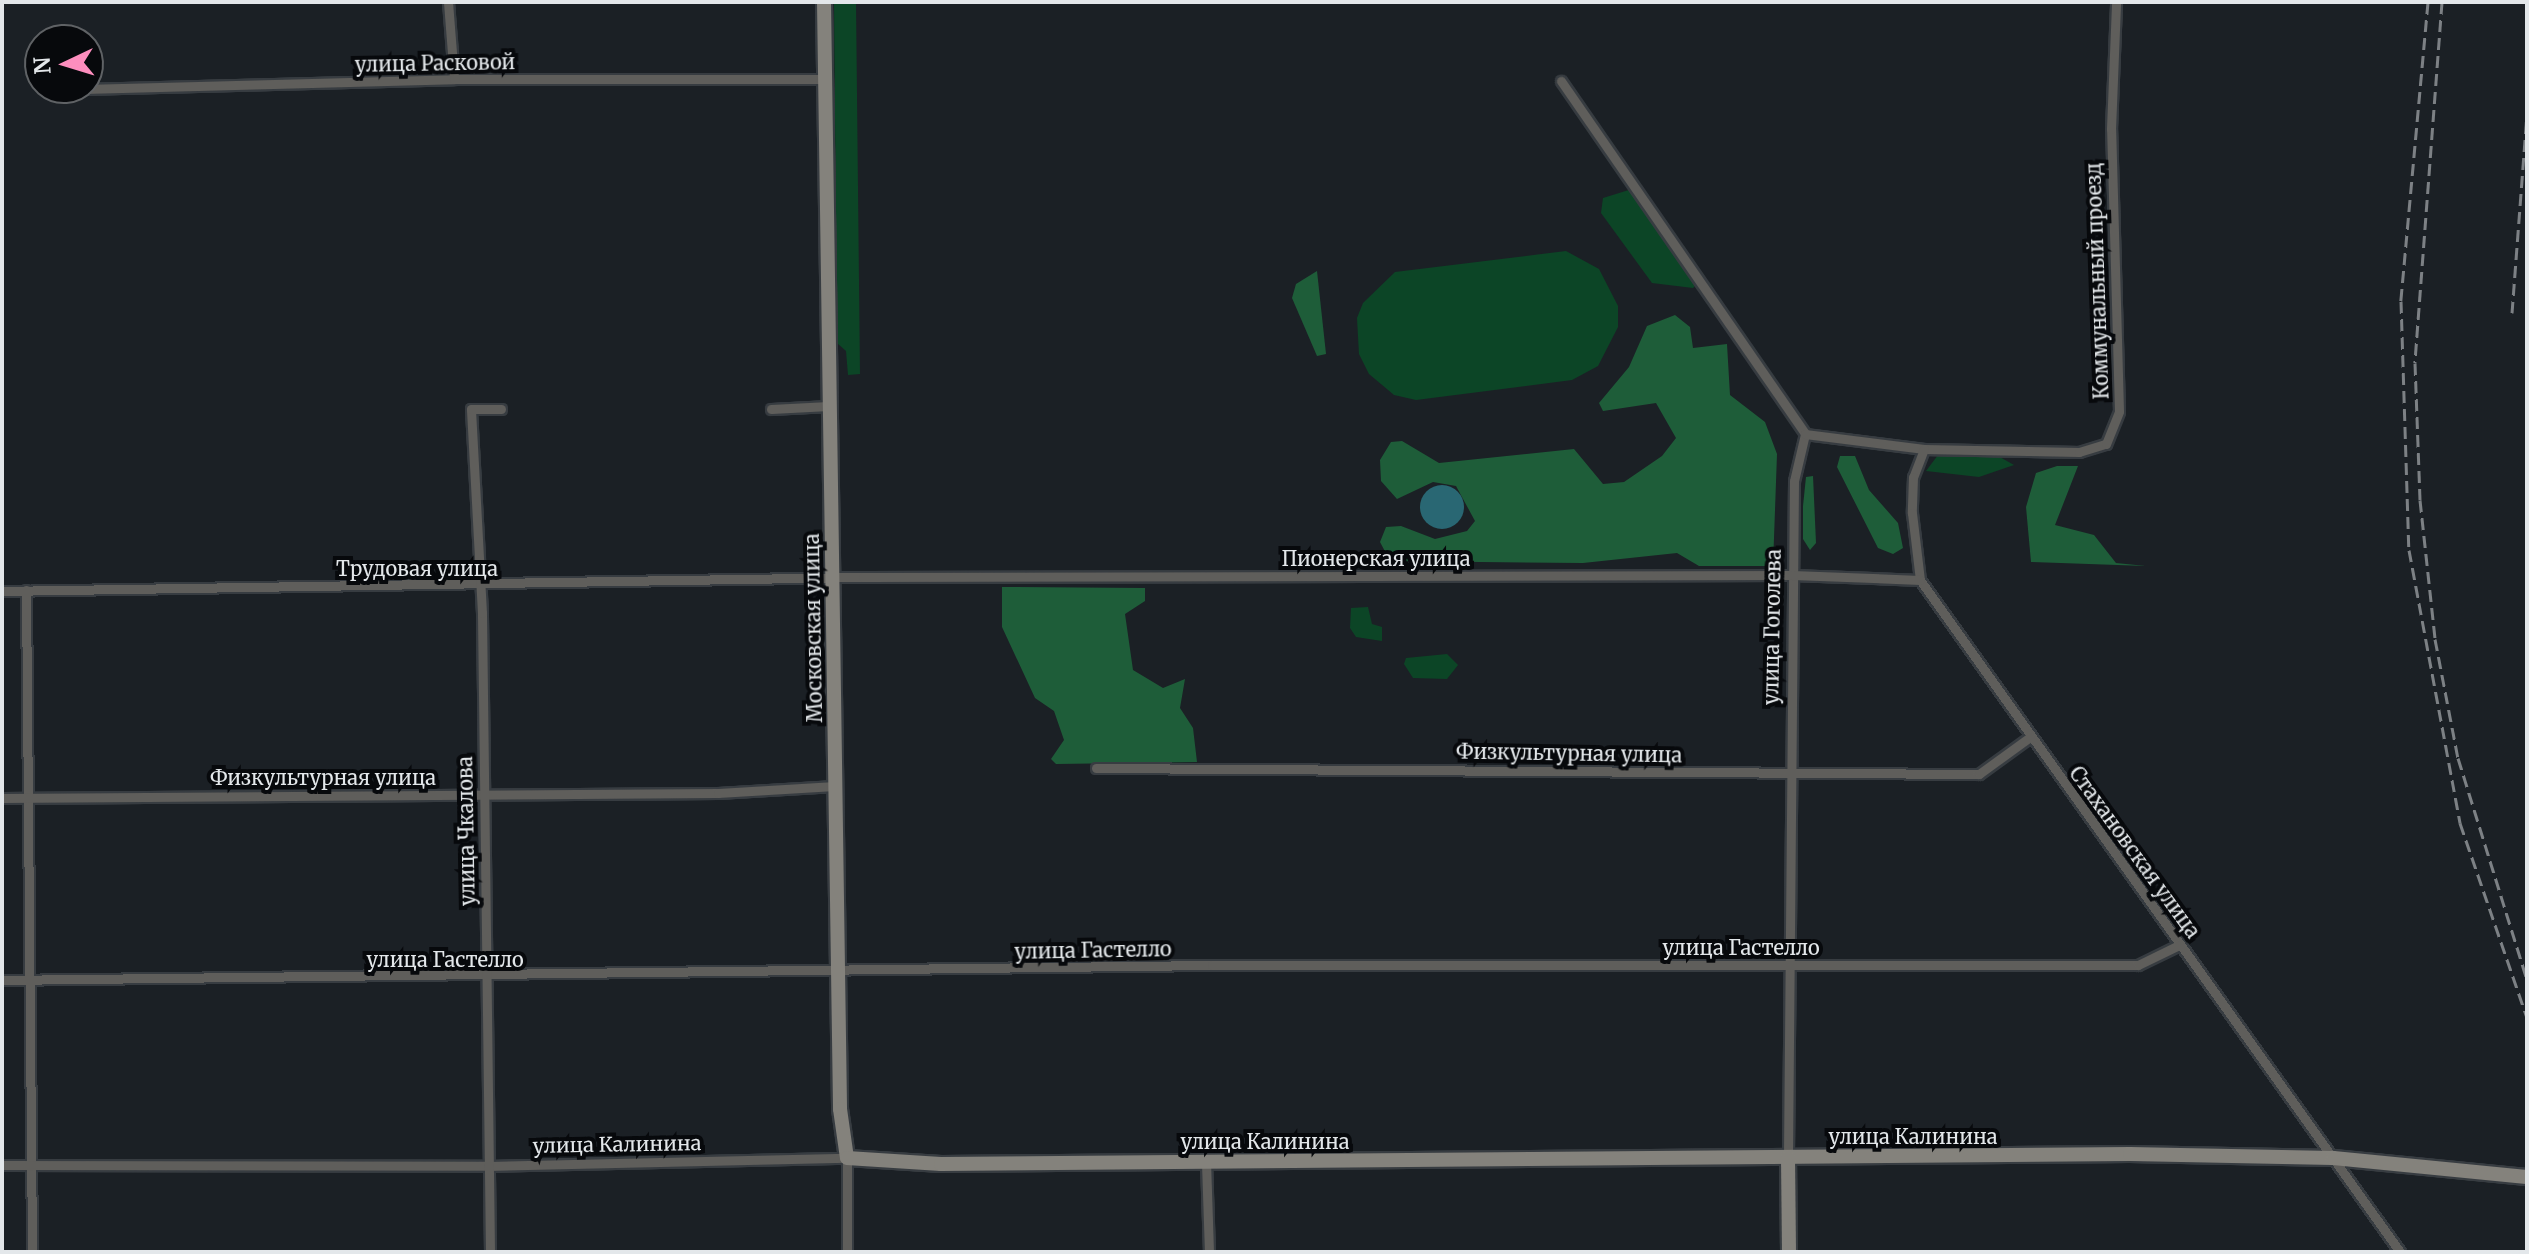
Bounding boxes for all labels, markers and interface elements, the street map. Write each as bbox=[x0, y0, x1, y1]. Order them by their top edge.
north arrow bbox=[24, 24, 104, 104]
street label: улица Расковой bbox=[355, 50, 515, 76]
text: N bbox=[27, 56, 57, 75]
street label: Коммунальный проезд bbox=[2081, 162, 2113, 400]
street label: Московская улица bbox=[799, 533, 827, 723]
street label: Пионерская улица bbox=[1281, 546, 1471, 570]
street label: улица Гоголева bbox=[1759, 549, 1785, 705]
street label: Трудовая улица bbox=[336, 556, 498, 580]
street label: Физкультурная улица bbox=[1456, 739, 1682, 767]
street label: улица Чкалова bbox=[453, 756, 479, 906]
street label: Стахановская улица bbox=[2065, 761, 2205, 943]
street label: Физкультурная улица bbox=[210, 765, 436, 789]
street label: улица Гастелло bbox=[1662, 935, 1820, 959]
street label: улица Гастелло bbox=[1014, 937, 1172, 963]
street label: улица Гастелло bbox=[366, 947, 524, 971]
street label: улица Калинина bbox=[1829, 1124, 1997, 1148]
street label: улица Калинина bbox=[1181, 1129, 1349, 1153]
street label: улица Калинина bbox=[532, 1131, 702, 1157]

